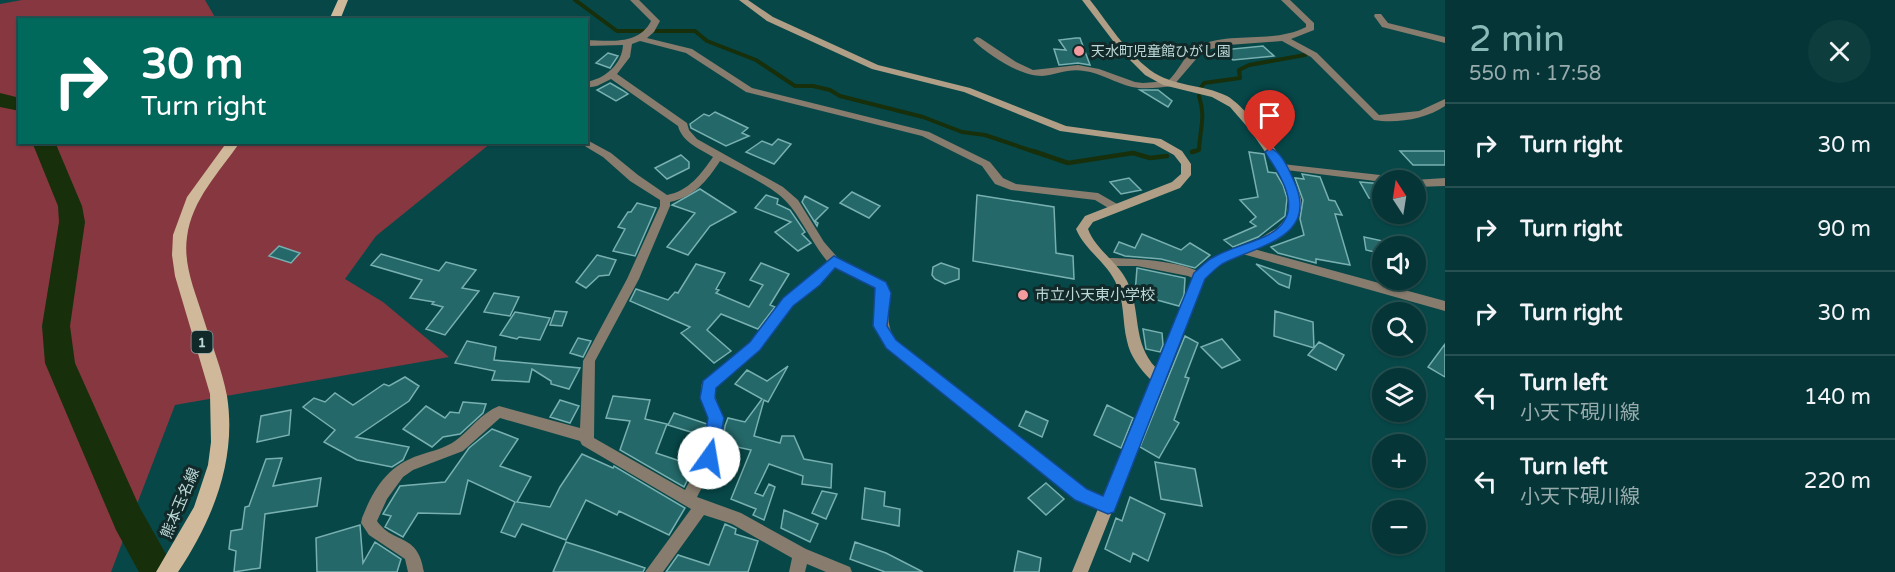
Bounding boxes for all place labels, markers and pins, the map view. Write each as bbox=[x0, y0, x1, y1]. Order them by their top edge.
place label: 天水町児童館ひがし園 bbox=[1091, 43, 1231, 60]
marker: 天水町児童館ひがし園 bbox=[1072, 44, 1086, 58]
pin bbox=[1244, 90, 1295, 152]
place label: 市立小天東小学校 bbox=[1035, 286, 1155, 304]
marker: 市立小天東小学校 bbox=[1016, 288, 1030, 302]

